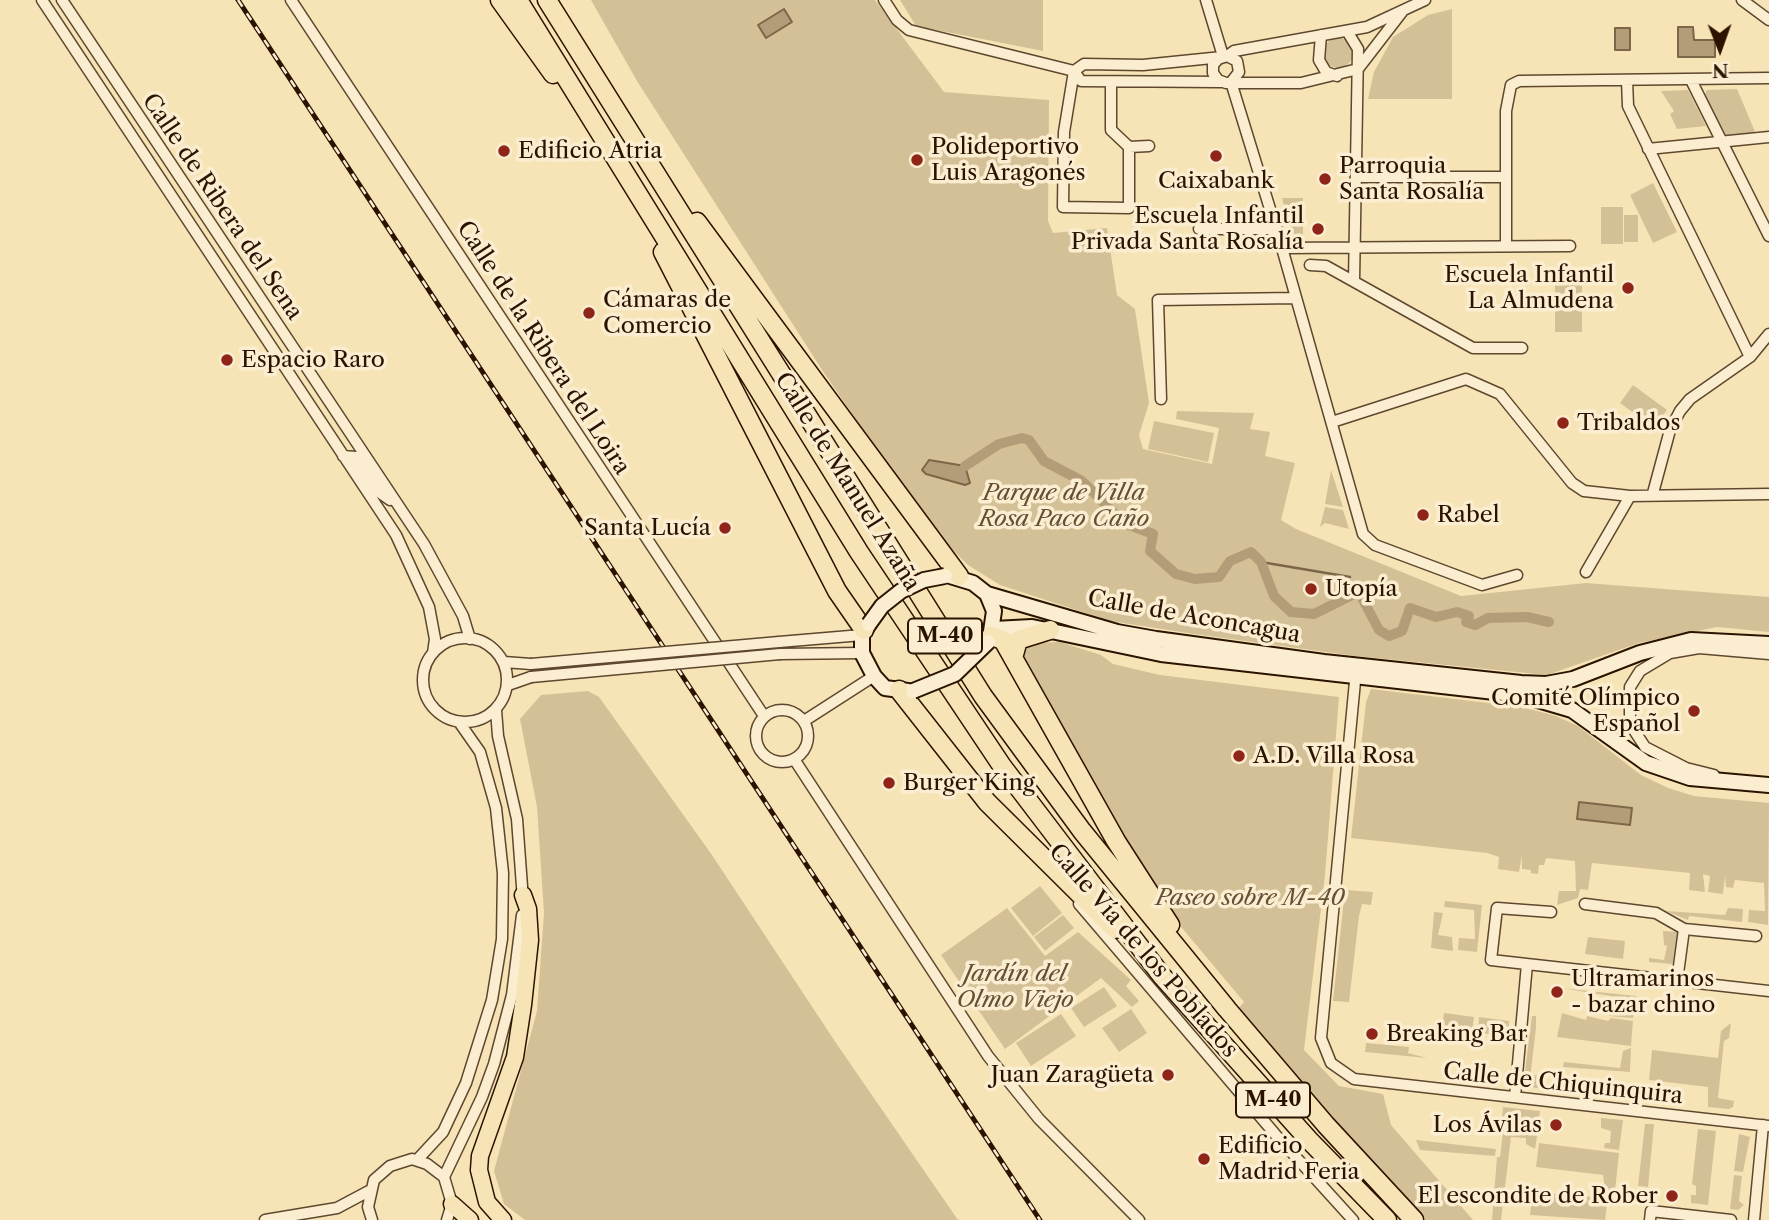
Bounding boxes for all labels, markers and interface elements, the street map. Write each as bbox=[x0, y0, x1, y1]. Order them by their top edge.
north arrow bbox=[1685, 14, 1755, 84]
text: N bbox=[1712, 59, 1729, 82]
street label: Calle de Ribera del Sena bbox=[136, 89, 308, 325]
place label: Polideportivo Luis Aragonés bbox=[931, 133, 1086, 187]
place label: Edificio Atria bbox=[518, 137, 662, 165]
marker: Edificio Atria bbox=[496, 143, 512, 159]
marker: Caixabank bbox=[1208, 148, 1224, 164]
marker: Polideportivo Luis Aragonés bbox=[909, 152, 925, 168]
place label: Parroquia Santa Rosalía bbox=[1339, 152, 1484, 206]
place label: Caixabank bbox=[1158, 167, 1274, 195]
marker: Parroquia Santa Rosalía bbox=[1317, 171, 1333, 187]
place label: Escuela Infantil Privada Santa Rosalía bbox=[1071, 202, 1304, 256]
street label: Calle de la Ribera del Loira bbox=[451, 216, 635, 480]
marker: Escuela Infantil Privada Santa Rosalía bbox=[1310, 221, 1326, 237]
place label: Escuela Infantil La Almudena bbox=[1444, 261, 1614, 315]
marker: Escuela Infantil La Almudena bbox=[1620, 280, 1636, 296]
place label: Cámaras de Comercio bbox=[603, 286, 731, 340]
marker: Cámaras de Comercio bbox=[581, 305, 597, 321]
place label: Espacio Raro bbox=[241, 346, 385, 374]
marker: Espacio Raro bbox=[219, 352, 235, 368]
street label: Calle de Manuel Azaña bbox=[768, 368, 926, 596]
place label: Tribaldos bbox=[1577, 409, 1680, 437]
marker: Tribaldos bbox=[1555, 415, 1571, 431]
park label: Parque de Villa Rosa Paco Caño bbox=[979, 479, 1149, 533]
place label: Rabel bbox=[1437, 501, 1500, 529]
marker: Rabel bbox=[1415, 507, 1431, 523]
place label: Santa Lucía bbox=[584, 514, 711, 542]
marker: Santa Lucía bbox=[717, 520, 733, 536]
place label: Utopía bbox=[1325, 575, 1398, 603]
marker: Utopía bbox=[1303, 581, 1319, 597]
street label: Calle de Aconcagua bbox=[1086, 585, 1302, 649]
road number: M-40 bbox=[908, 618, 982, 654]
place label: Comité Olímpico Español bbox=[1491, 684, 1680, 738]
marker: Comité Olímpico Español bbox=[1686, 703, 1702, 719]
place label: A.D. Villa Rosa bbox=[1253, 742, 1415, 770]
marker: A.D. Villa Rosa bbox=[1231, 748, 1247, 764]
place label: Burger King bbox=[903, 769, 1035, 797]
marker: Burger King bbox=[881, 775, 897, 791]
street label: Calle Vía de los Poblados bbox=[1043, 839, 1243, 1063]
park label: Paseo sobre M-40 bbox=[1156, 884, 1344, 912]
park label: Jardín del Olmo Viejo bbox=[956, 960, 1074, 1014]
place label: Ultramarinos - bazar chino bbox=[1571, 965, 1715, 1019]
marker: Ultramarinos - bazar chino bbox=[1549, 984, 1565, 1000]
place label: Breaking Bar bbox=[1386, 1020, 1527, 1048]
marker: Breaking Bar bbox=[1364, 1026, 1380, 1042]
street label: Calle de Chiquinquira bbox=[1442, 1058, 1684, 1110]
place label: Juan Zaragüeta bbox=[991, 1061, 1154, 1089]
marker: Juan Zaragüeta bbox=[1160, 1067, 1176, 1083]
road number: M-40 bbox=[1236, 1082, 1310, 1118]
place label: Los Ávilas bbox=[1433, 1111, 1542, 1139]
marker: Los Ávilas bbox=[1548, 1117, 1564, 1133]
place label: Edificio Madrid Feria bbox=[1218, 1132, 1360, 1186]
marker: Edificio Madrid Feria bbox=[1196, 1151, 1212, 1167]
place label: El escondite de Rober bbox=[1417, 1182, 1658, 1210]
marker: El escondite de Rober bbox=[1664, 1188, 1680, 1204]

